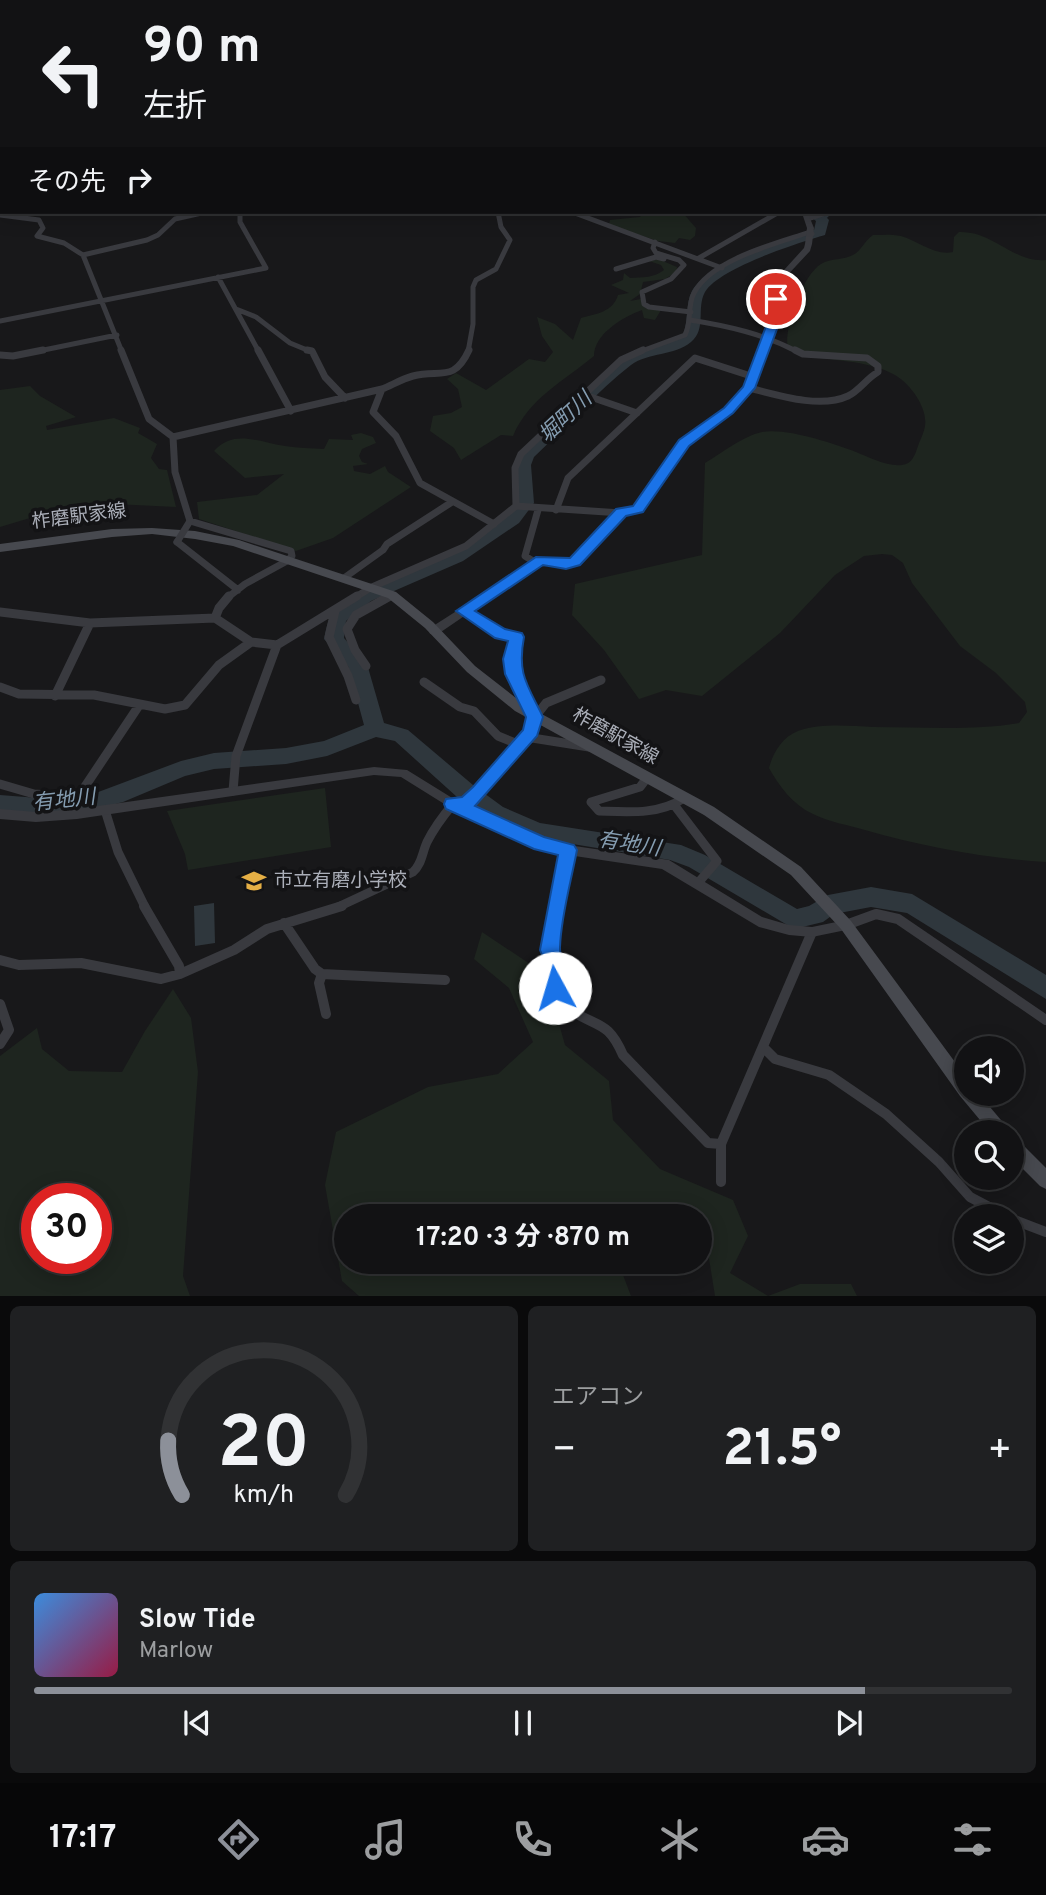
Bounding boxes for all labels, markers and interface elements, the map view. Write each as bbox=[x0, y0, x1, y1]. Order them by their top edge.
text: 90 m bbox=[143, 18, 261, 80]
icon: left bbox=[28, 28, 119, 119]
text: 左折 bbox=[143, 88, 207, 128]
icon: right bbox=[120, 161, 158, 199]
text: その先 bbox=[28, 167, 106, 200]
pin bbox=[746, 269, 806, 329]
icon: arrive bbox=[757, 280, 795, 318]
water label: 堀町川 bbox=[534, 385, 600, 449]
street label: 柞磨駅家線 bbox=[30, 499, 128, 535]
street label: 柞磨駅家線 bbox=[568, 703, 662, 771]
water label: 有地川 bbox=[31, 784, 99, 818]
water label: 有地川 bbox=[596, 827, 664, 864]
school or university icon: 市立有磨小学校 bbox=[240, 867, 268, 895]
place label: 市立有磨小学校 bbox=[274, 869, 407, 893]
position arrow bbox=[518, 951, 592, 1025]
map controls bbox=[954, 1036, 1024, 1274]
button: sound bbox=[954, 1036, 1024, 1106]
button: search bbox=[954, 1120, 1024, 1190]
speed limit sign: 30 bbox=[21, 1183, 112, 1274]
button: layers bbox=[954, 1204, 1024, 1274]
text: 17:20 · 3 分 · 870 m bbox=[416, 1222, 630, 1255]
text: エアコン bbox=[552, 1384, 644, 1413]
text: 20 bbox=[218, 1401, 310, 1493]
text: 21.5° bbox=[723, 1418, 841, 1484]
text: − bbox=[552, 1427, 577, 1476]
text: + bbox=[987, 1427, 1012, 1476]
text: km/h bbox=[234, 1479, 294, 1511]
text: Slow Tide bbox=[139, 1604, 256, 1637]
text: Marlow bbox=[139, 1637, 213, 1666]
icon: previous bbox=[178, 1704, 216, 1742]
icon: pause bbox=[504, 1704, 542, 1742]
icon: next bbox=[830, 1704, 868, 1742]
icon: directions bbox=[214, 1815, 263, 1864]
icon: music bbox=[361, 1815, 410, 1864]
icon: phone bbox=[508, 1815, 557, 1864]
icon: climate bbox=[655, 1815, 704, 1864]
icon: car bbox=[801, 1815, 850, 1864]
icon: filters bbox=[948, 1815, 997, 1864]
text: 17:17 bbox=[49, 1819, 117, 1859]

